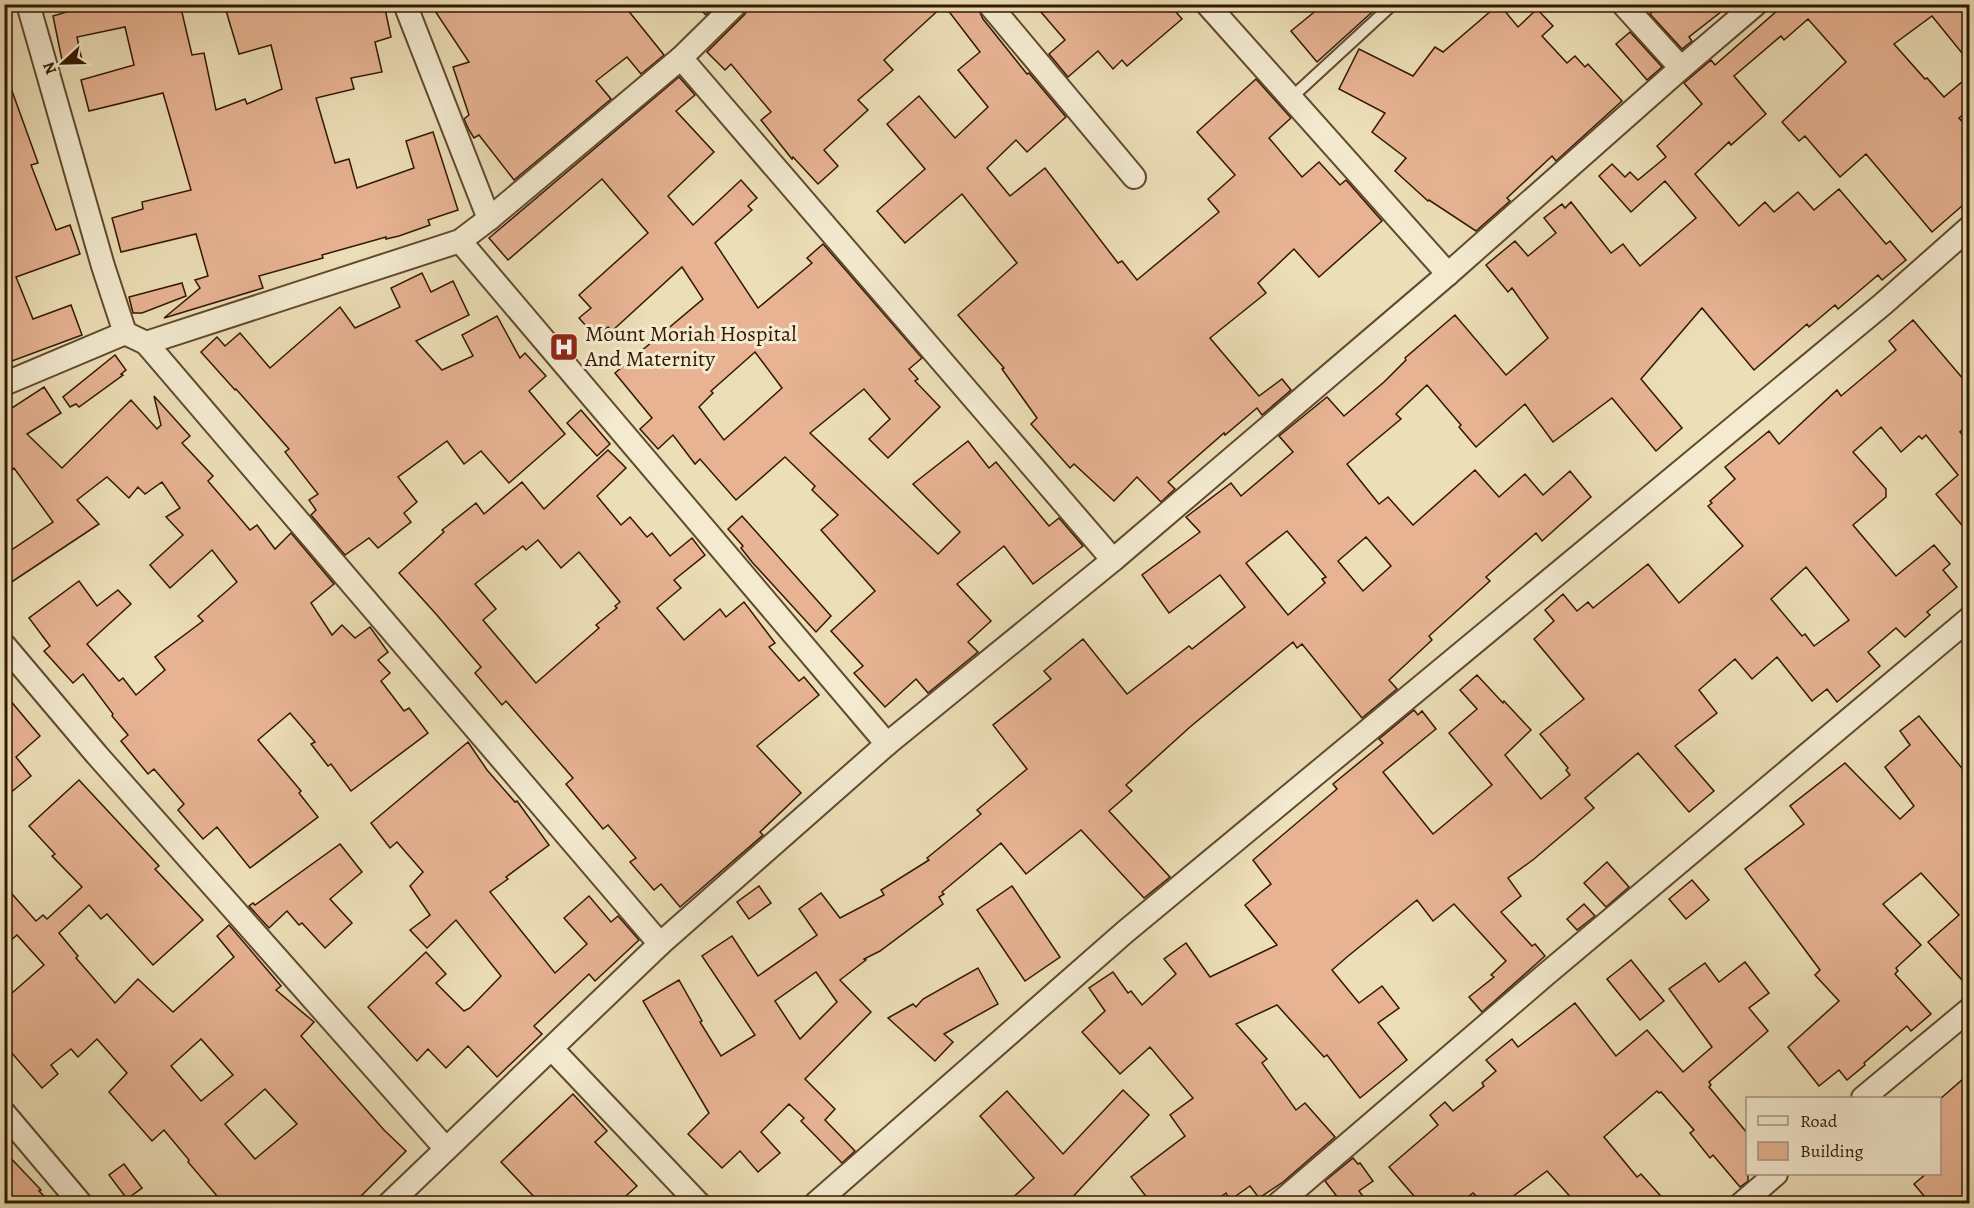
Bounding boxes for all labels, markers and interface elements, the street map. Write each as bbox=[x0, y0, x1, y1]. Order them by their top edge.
north arrow bbox=[33, 33, 93, 93]
text: N bbox=[38, 58, 62, 78]
place label: Mount Moriah Hospital And Maternity bbox=[584, 319, 797, 374]
hospital icon: Mount Moriah Hospital And Maternity bbox=[548, 331, 580, 363]
legend bbox=[1746, 1097, 1941, 1175]
text: Road bbox=[1800, 1109, 1838, 1133]
text: Building bbox=[1800, 1139, 1864, 1163]

